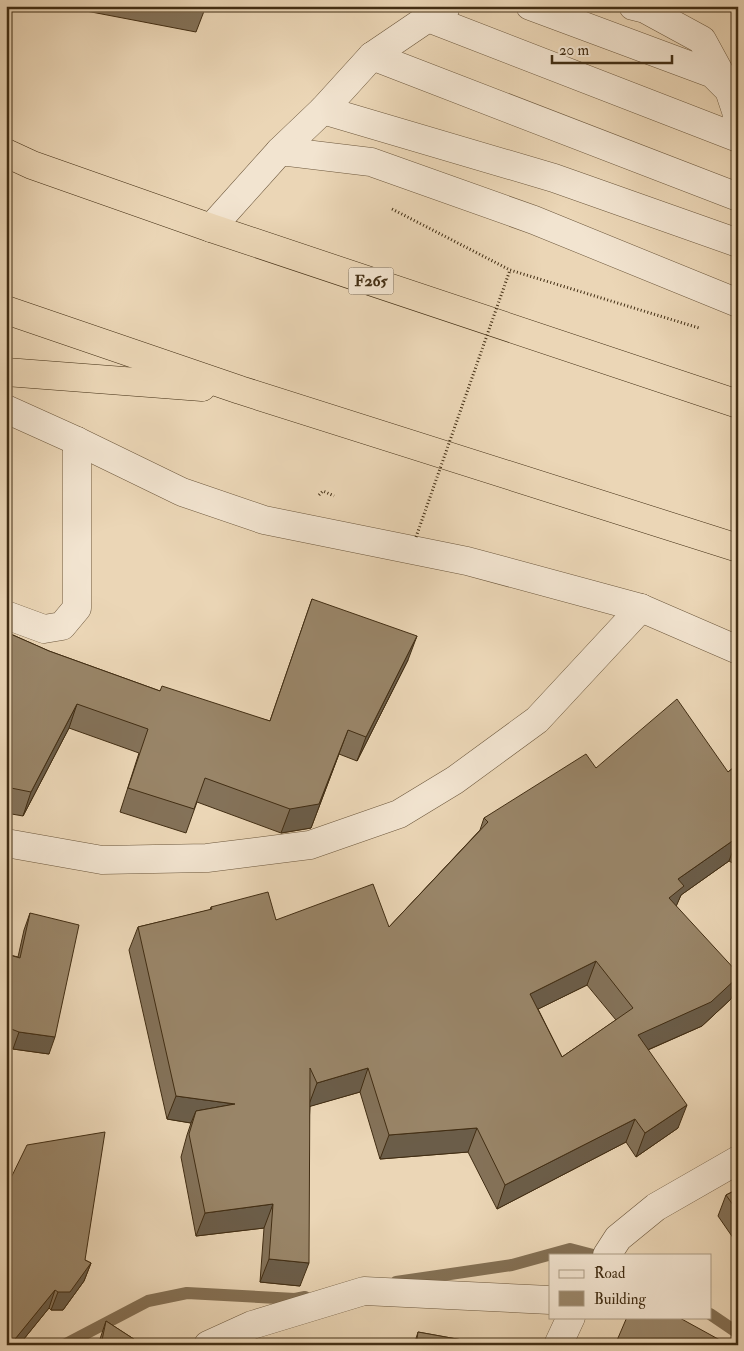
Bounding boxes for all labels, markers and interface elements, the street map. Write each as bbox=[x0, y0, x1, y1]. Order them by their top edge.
scale bar bbox=[552, 32, 672, 64]
text: 20 m bbox=[559, 41, 589, 60]
road number: F265 bbox=[348, 268, 394, 294]
legend bbox=[549, 1254, 712, 1318]
text: Road bbox=[594, 1264, 626, 1283]
text: Building bbox=[594, 1290, 646, 1309]

